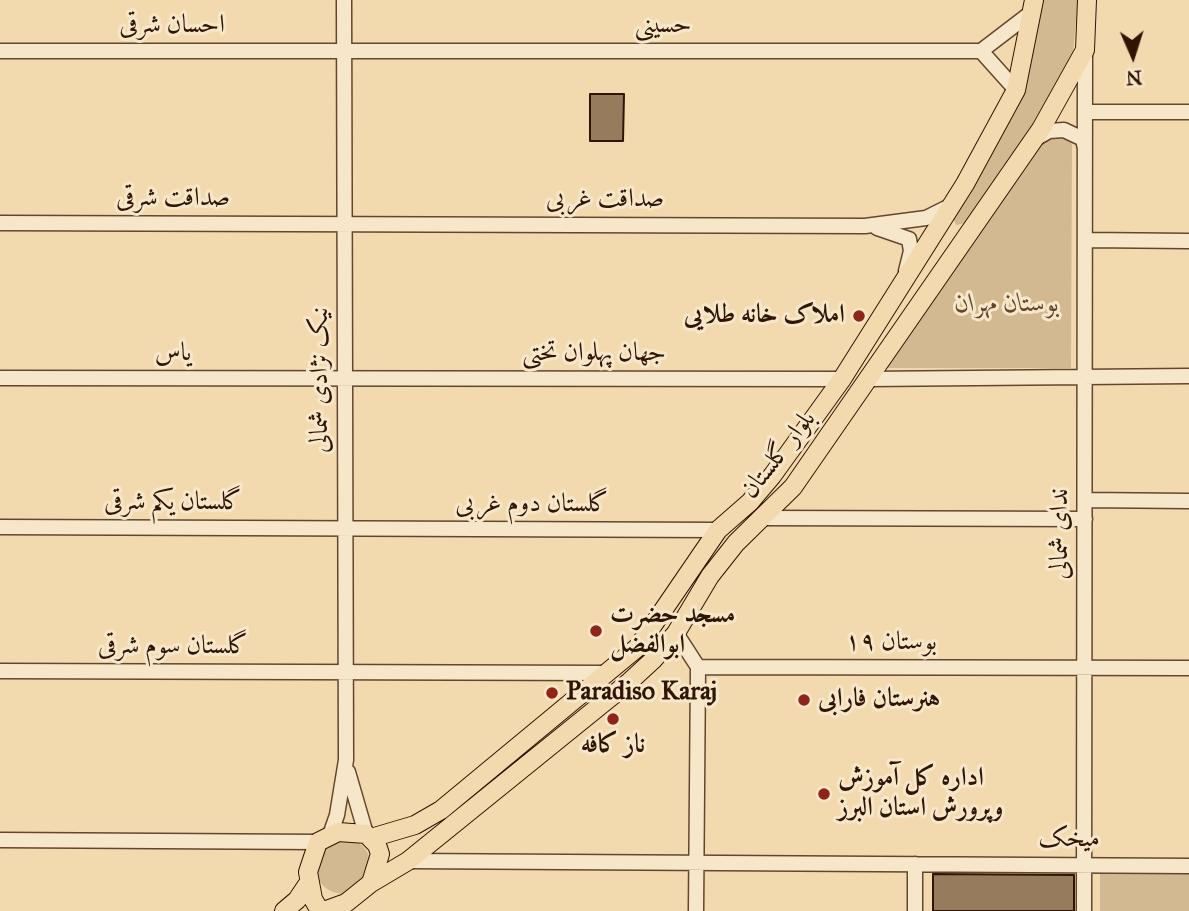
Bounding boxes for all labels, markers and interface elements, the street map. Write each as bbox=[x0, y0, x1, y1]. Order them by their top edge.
street label: احسان شرقی bbox=[119, 10, 225, 42]
street label: حسینی bbox=[634, 10, 692, 42]
north arrow bbox=[1098, 21, 1168, 91]
text: N bbox=[1125, 66, 1143, 89]
street label: صداقت شرقی bbox=[116, 183, 230, 215]
street label: صداقت غربی bbox=[546, 184, 664, 216]
park label: بوستان مهران bbox=[955, 289, 1059, 321]
place label: املاک خانه طلایی bbox=[684, 300, 845, 332]
street label: نیک نژادی شمالی bbox=[305, 307, 337, 453]
marker: املاک خانه طلایی bbox=[851, 308, 867, 324]
street label: یاس bbox=[155, 338, 191, 370]
street label: جهان پهلوان تختی bbox=[522, 338, 666, 370]
street label: بلوار گلستان bbox=[735, 405, 823, 505]
street label: گلستان یکم شرقی bbox=[104, 487, 242, 519]
street label: گلستان دوم غربی bbox=[455, 489, 609, 521]
street label: ندای شمالی bbox=[1045, 489, 1077, 579]
place label: مسجد حضرت ابوالفضل bbox=[610, 600, 735, 662]
marker: مسجد حضرت ابوالفضل bbox=[588, 623, 604, 639]
street label: بوستان ۱۹ bbox=[845, 627, 937, 659]
street label: گلستان سوم شرقی bbox=[98, 631, 248, 663]
place label: Paradiso Karaj bbox=[566, 677, 717, 709]
place label: هنرستان فارابی bbox=[818, 684, 940, 716]
marker: Paradiso Karaj bbox=[544, 685, 560, 701]
marker: هنرستان فارابی bbox=[796, 692, 812, 708]
marker: ناز کافه bbox=[605, 711, 621, 727]
place label: ناز کافه bbox=[581, 730, 645, 762]
place label: اداره کل آموزش وپرورش استان البرز bbox=[838, 763, 1003, 824]
marker: اداره کل آموزش وپرورش استان البرز bbox=[816, 786, 832, 802]
street label: میخک bbox=[1038, 824, 1100, 856]

